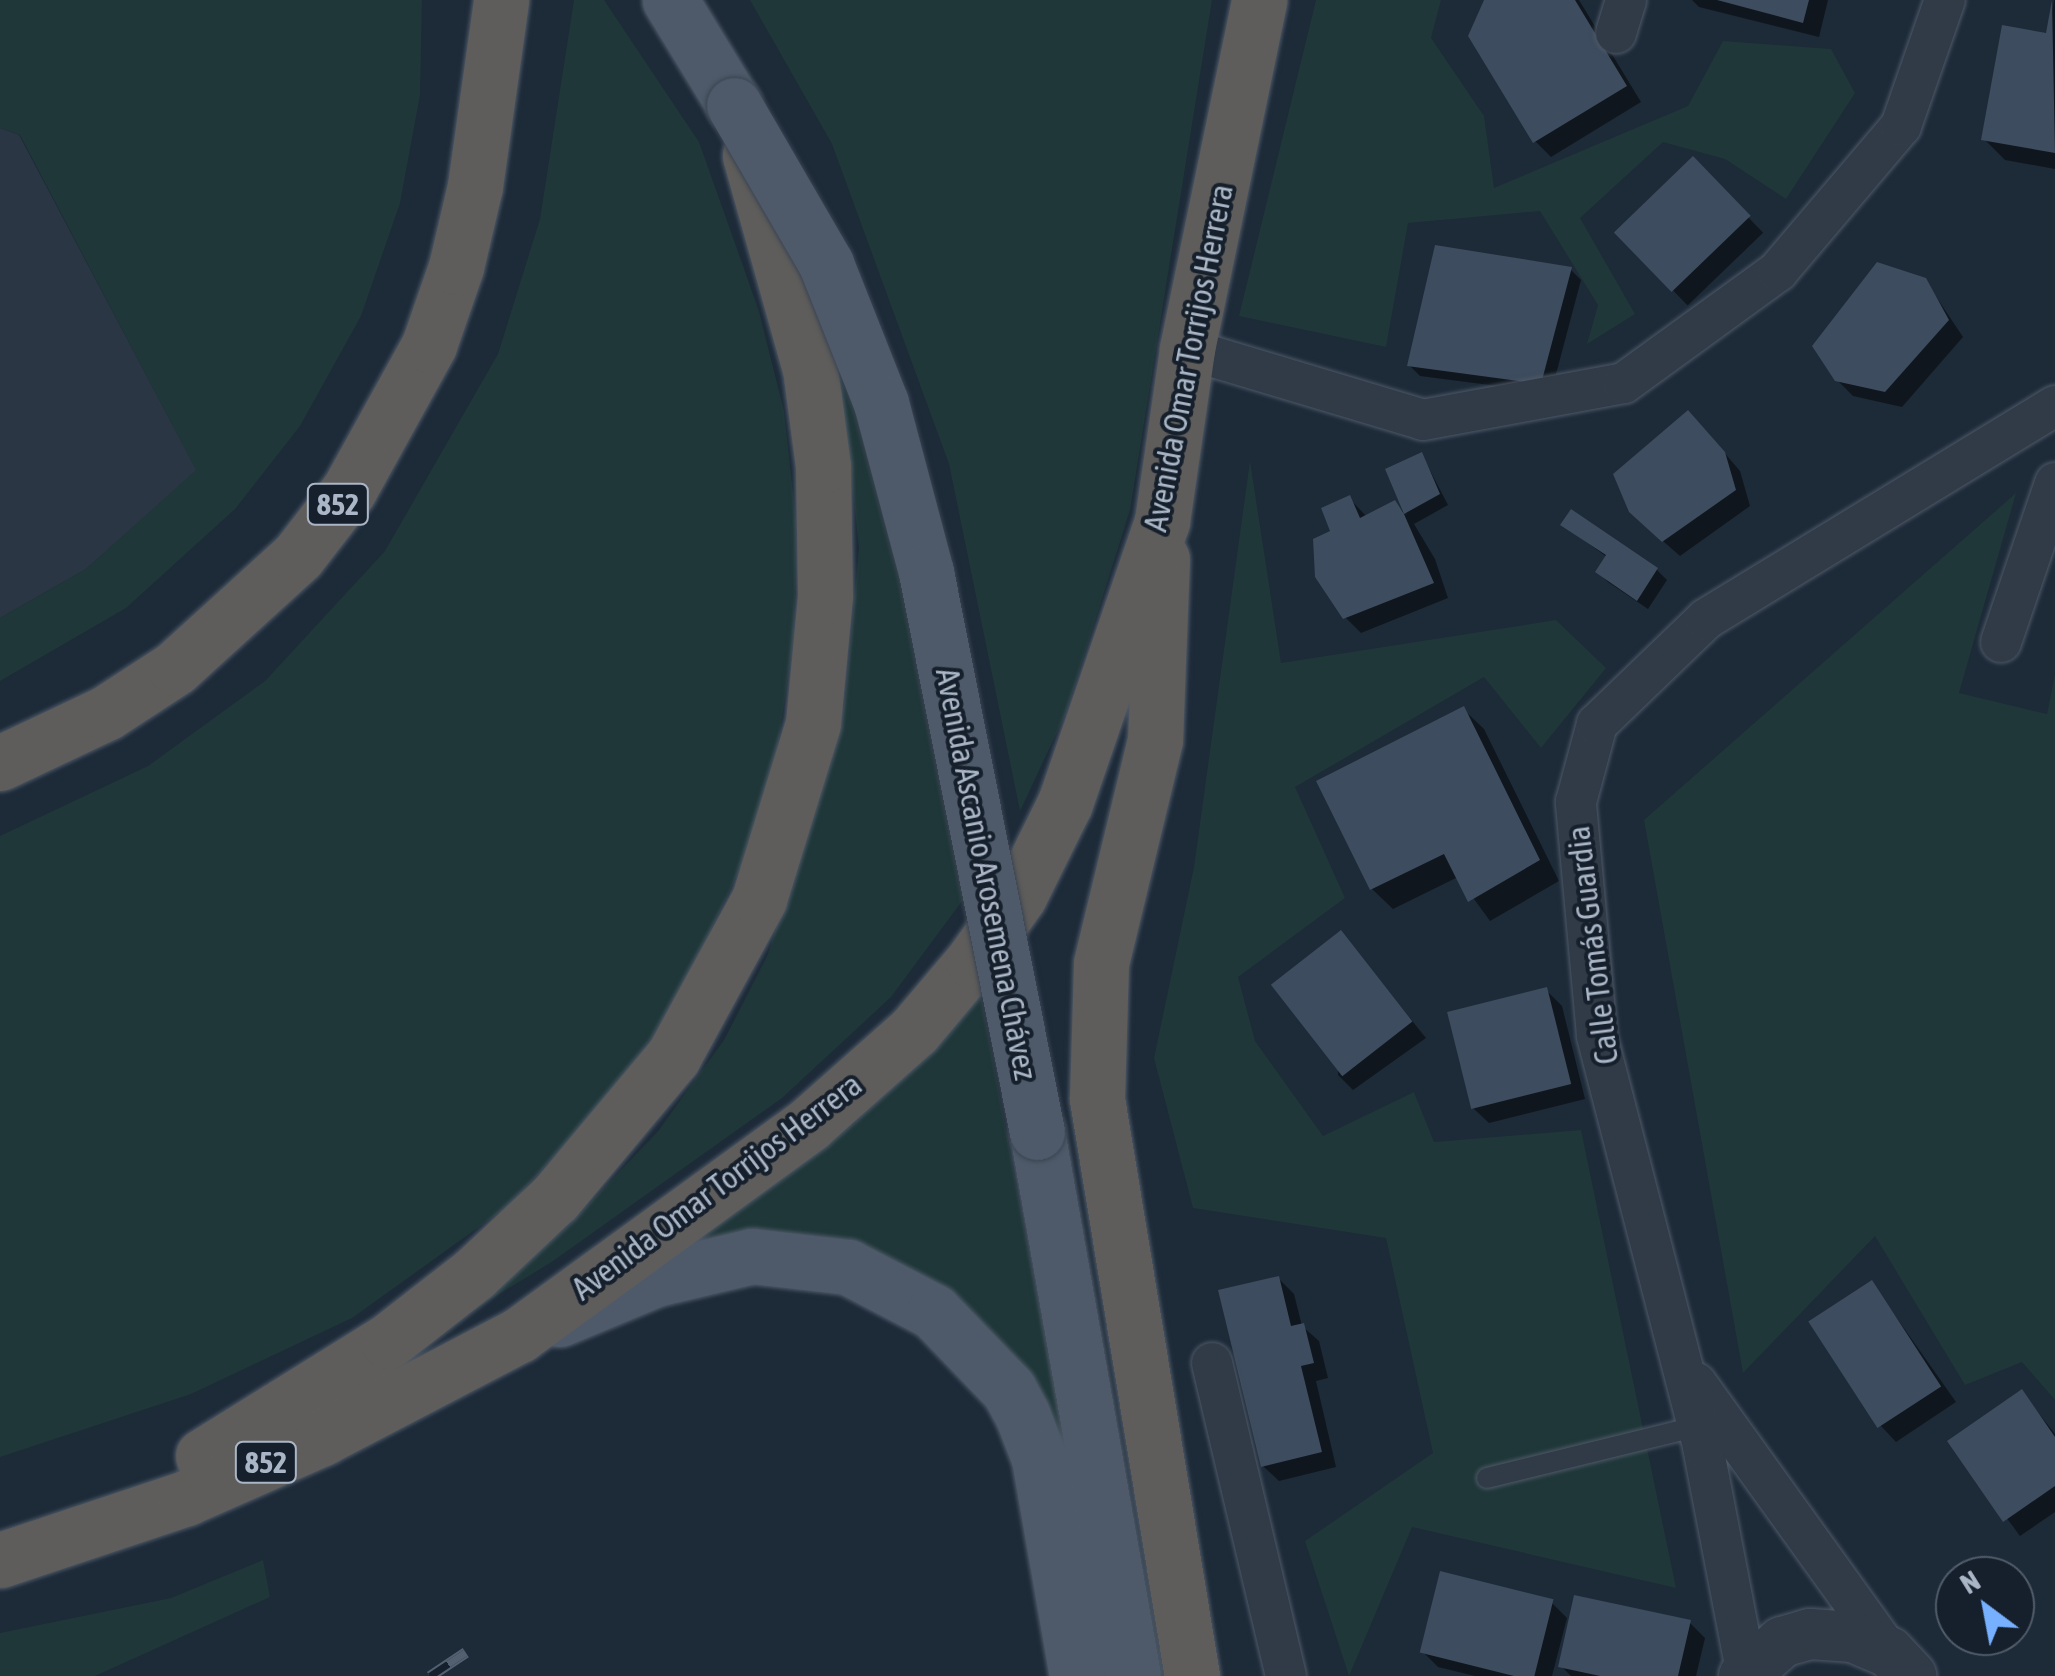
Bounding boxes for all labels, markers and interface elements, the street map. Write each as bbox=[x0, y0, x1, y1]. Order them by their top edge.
street label: Avenida Omar Torrijos Herrera bbox=[1137, 181, 1241, 535]
road number: 852 bbox=[306, 479, 370, 529]
street label: Avenida Ascanio Arosemena Chávez bbox=[927, 665, 1045, 1083]
street label: Calle Tomás Guardia bbox=[1559, 824, 1627, 1066]
street label: Avenida Omar Torrijos Herrera bbox=[565, 1066, 869, 1308]
road number: 852 bbox=[234, 1437, 298, 1487]
north arrow bbox=[1935, 1556, 2035, 1656]
text: N bbox=[1955, 1564, 1986, 1600]

